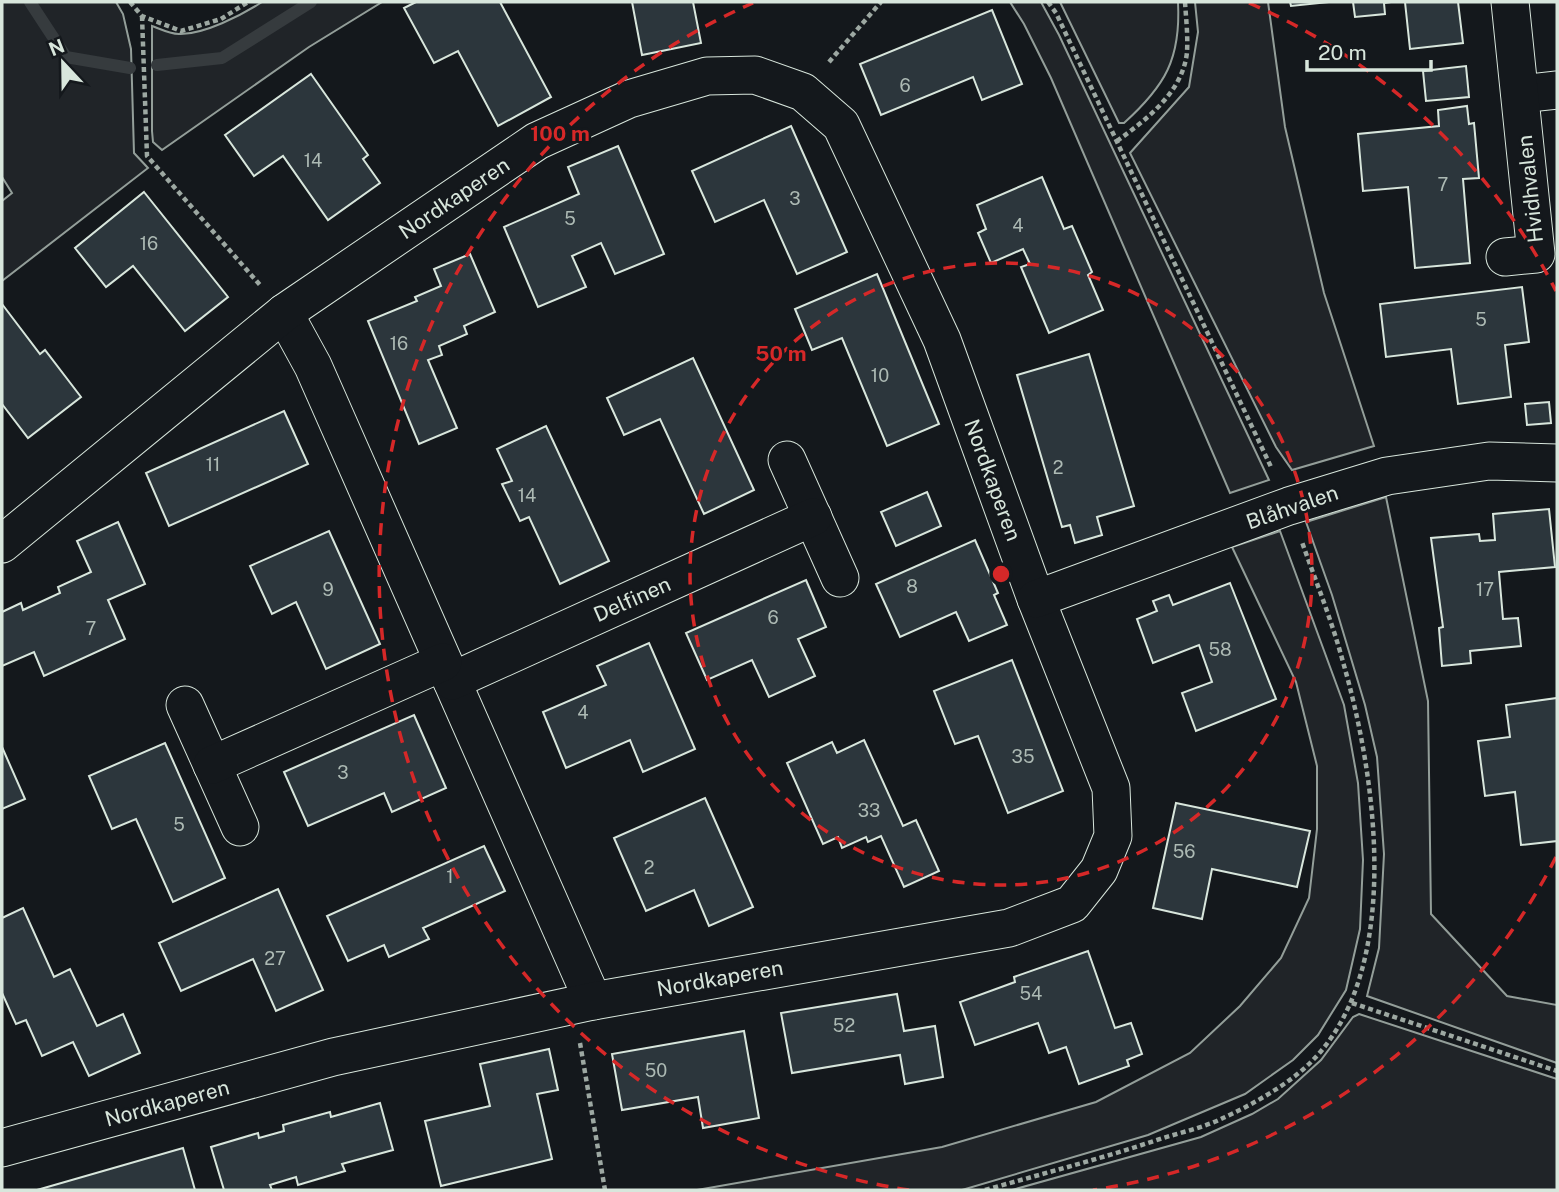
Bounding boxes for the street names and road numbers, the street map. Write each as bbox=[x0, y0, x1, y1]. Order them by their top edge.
street label: Hvidhvalen bbox=[1512, 134, 1548, 244]
street label: Nordkaperen bbox=[394, 152, 514, 244]
street label: Nordkaperen bbox=[959, 416, 1027, 544]
street label: Blåhvalen bbox=[1243, 480, 1341, 534]
street label: Delfinen bbox=[590, 571, 674, 627]
street label: Nordkaperen bbox=[655, 955, 785, 1001]
street label: Nordkaperen bbox=[102, 1074, 232, 1132]

